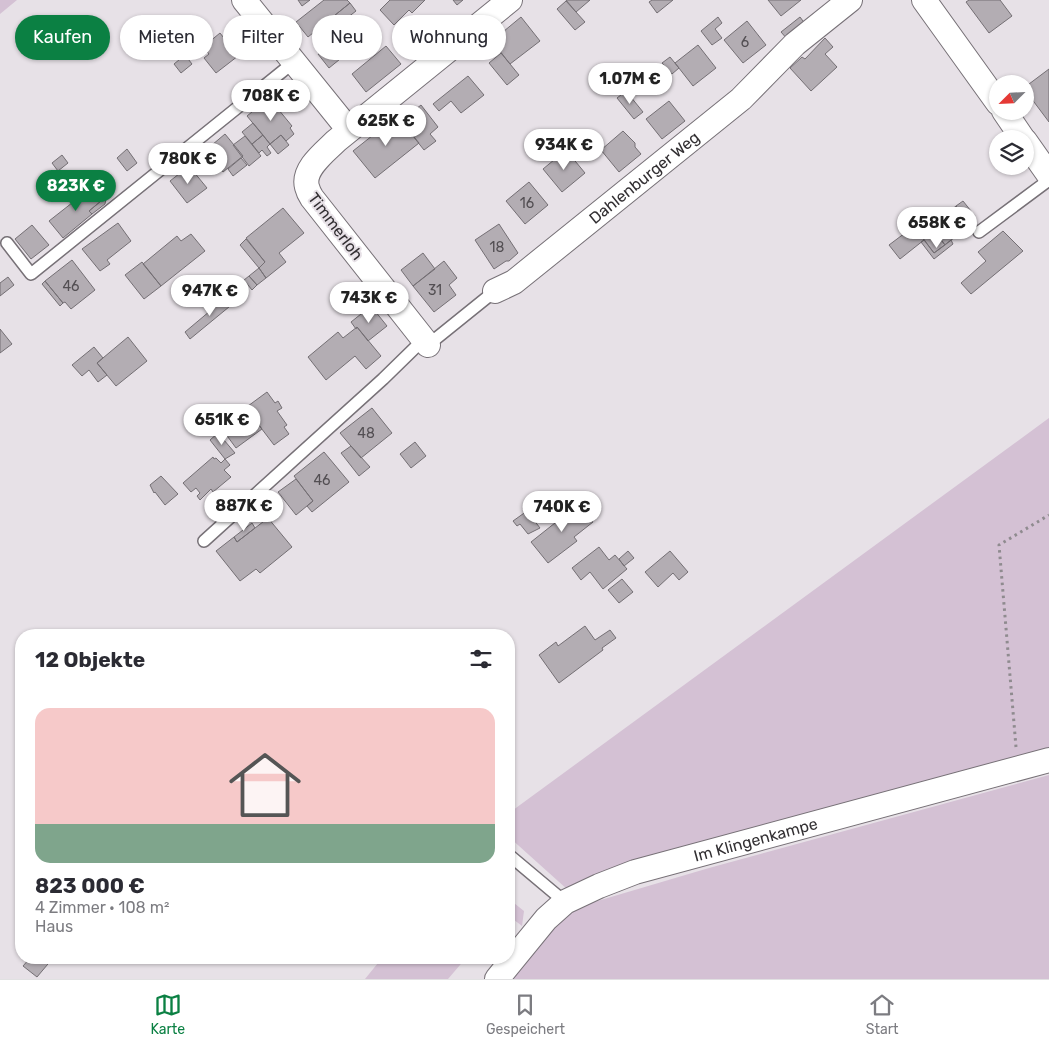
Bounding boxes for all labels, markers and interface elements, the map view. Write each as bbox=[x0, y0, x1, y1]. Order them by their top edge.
chip: Kaufen bbox=[15, 15, 110, 60]
chip: Mieten bbox=[120, 15, 213, 60]
chip: Filter bbox=[223, 15, 302, 60]
chip: Neu bbox=[312, 15, 382, 60]
chip: Wohnung bbox=[392, 15, 506, 60]
house number: 6 bbox=[741, 34, 749, 51]
pin: 1.07M € bbox=[584, 62, 676, 105]
text: 1.07M € bbox=[599, 69, 661, 88]
north arrow bbox=[989, 75, 1034, 120]
map controls bbox=[989, 75, 1034, 175]
pin: 708K € bbox=[230, 80, 312, 122]
text: 708K € bbox=[242, 86, 300, 105]
pin: 625K € bbox=[345, 104, 427, 147]
text: 625K € bbox=[357, 111, 415, 130]
street label: Dahlenburger Weg bbox=[585, 127, 703, 228]
pin: 934K € bbox=[523, 128, 605, 171]
button: layers bbox=[989, 130, 1034, 175]
text: 934K € bbox=[535, 135, 593, 154]
pin: 780K € bbox=[147, 142, 229, 185]
text: 780K € bbox=[159, 149, 217, 168]
pin: 823K € bbox=[35, 170, 117, 212]
text: 823K € bbox=[47, 176, 105, 195]
street label: Timmerloh bbox=[304, 189, 367, 264]
house number: 16 bbox=[520, 195, 534, 212]
pin: 658K € bbox=[896, 206, 978, 249]
text: 658K € bbox=[908, 213, 966, 232]
house number: 18 bbox=[490, 239, 505, 256]
pin: 947K € bbox=[169, 274, 251, 317]
house number: 46 bbox=[62, 278, 80, 295]
text: 947K € bbox=[182, 281, 238, 300]
pin: 743K € bbox=[328, 282, 410, 324]
house number: 31 bbox=[428, 282, 442, 299]
text: 743K € bbox=[341, 288, 397, 307]
pin: 651K € bbox=[181, 404, 263, 446]
text: 651K € bbox=[194, 410, 250, 429]
house number: 48 bbox=[357, 425, 375, 442]
house number: 46 bbox=[313, 472, 331, 489]
pin: 887K € bbox=[203, 490, 285, 532]
pin: 740K € bbox=[521, 490, 603, 533]
text: 887K € bbox=[215, 496, 273, 515]
text: 740K € bbox=[534, 497, 590, 516]
icon: filters bbox=[467, 645, 495, 673]
text: 12 Objekte bbox=[35, 647, 145, 672]
icon: home bbox=[220, 740, 310, 830]
street label: Im Klingenkampe bbox=[692, 814, 820, 866]
text: 823 000 € bbox=[35, 873, 145, 898]
text: 4 Zimmer · 108 m² bbox=[35, 898, 169, 917]
text: Haus bbox=[35, 917, 73, 936]
tab: Karte bbox=[150, 991, 185, 1038]
tab: Gespeichert bbox=[486, 991, 565, 1038]
tab: Start bbox=[866, 991, 899, 1038]

